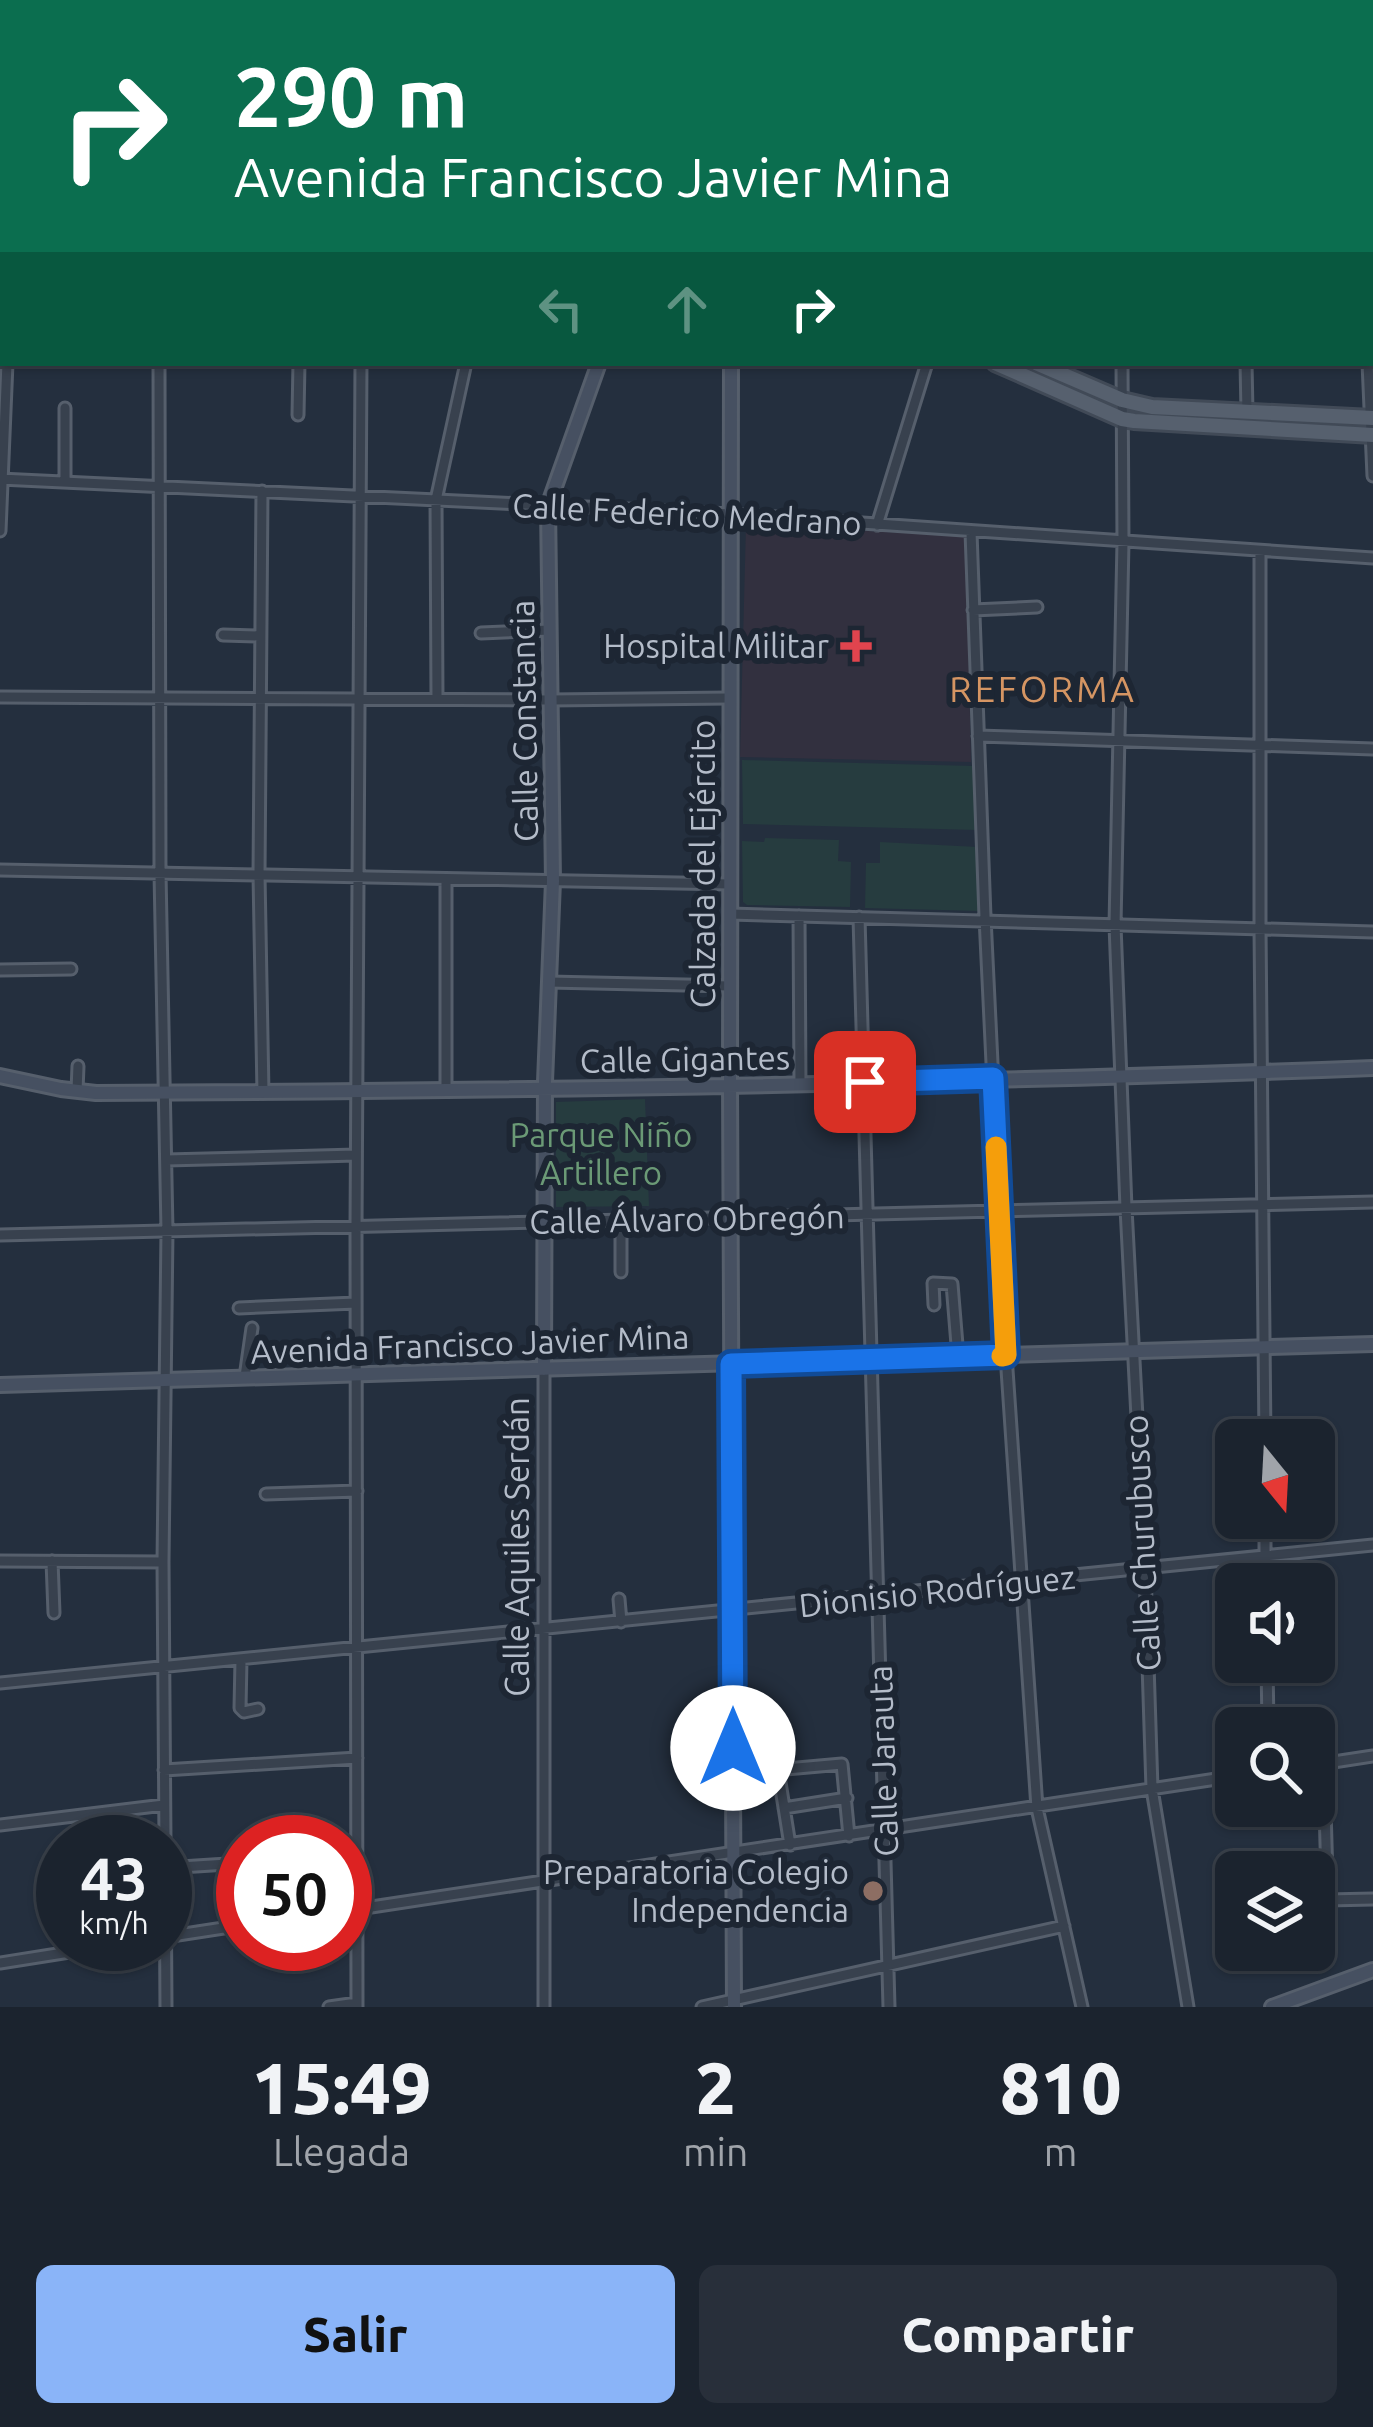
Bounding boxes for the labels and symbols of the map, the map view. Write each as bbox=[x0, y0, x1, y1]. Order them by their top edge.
street label: Calle Federico Medrano bbox=[511, 486, 863, 541]
street label: Calle Constancia bbox=[503, 600, 544, 842]
place label: Hospital Militar bbox=[603, 627, 829, 664]
marker: Hospital Militar bbox=[840, 630, 872, 662]
district label: REFORMA bbox=[949, 668, 1137, 709]
street label: Calzada del Ejército bbox=[684, 720, 721, 1008]
pin bbox=[814, 1031, 916, 1133]
street label: Calle Gigantes bbox=[579, 1038, 791, 1079]
park label: Parque Niño Artillero bbox=[510, 1116, 692, 1191]
street label: Calle Álvaro Obregón bbox=[529, 1195, 845, 1240]
street label: Avenida Francisco Javier Mina bbox=[250, 1317, 690, 1370]
street label: Calle Aquiles Serdán bbox=[498, 1397, 535, 1697]
street label: Calle Churubusco bbox=[1116, 1414, 1167, 1672]
north arrow bbox=[1215, 1419, 1335, 1539]
street label: Dionisio Rodríguez bbox=[797, 1558, 1077, 1623]
street label: Calle Jarauta bbox=[861, 1665, 904, 1857]
position arrow bbox=[670, 1685, 796, 1811]
speed limit sign: 50 bbox=[216, 1815, 372, 1971]
place label: Preparatoria Colegio Independencia bbox=[543, 1853, 849, 1928]
marker: Preparatoria Colegio Independencia bbox=[860, 1878, 886, 1904]

